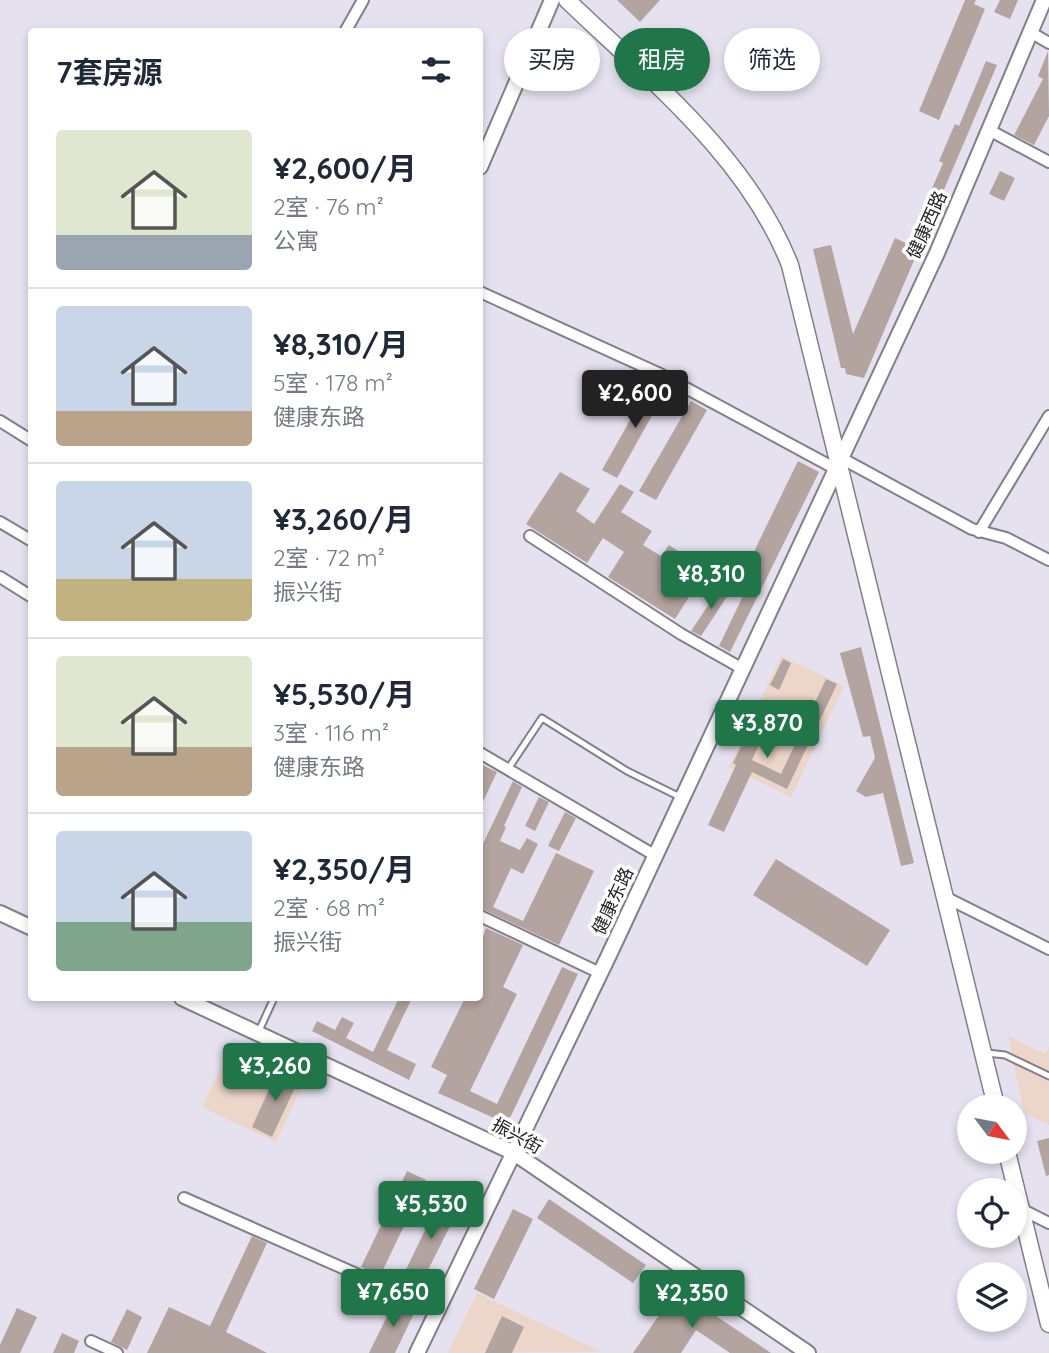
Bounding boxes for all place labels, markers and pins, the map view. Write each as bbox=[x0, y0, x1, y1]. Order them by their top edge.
pin: ¥2,600 bbox=[578, 370, 692, 430]
pin: ¥8,310 bbox=[654, 552, 768, 611]
pin: ¥3,870 bbox=[710, 700, 824, 760]
pin: ¥3,260 bbox=[218, 1044, 332, 1103]
pin: ¥5,530 bbox=[374, 1182, 488, 1241]
pin: ¥7,650 bbox=[336, 1270, 450, 1329]
pin: ¥2,350 bbox=[635, 1270, 749, 1330]

